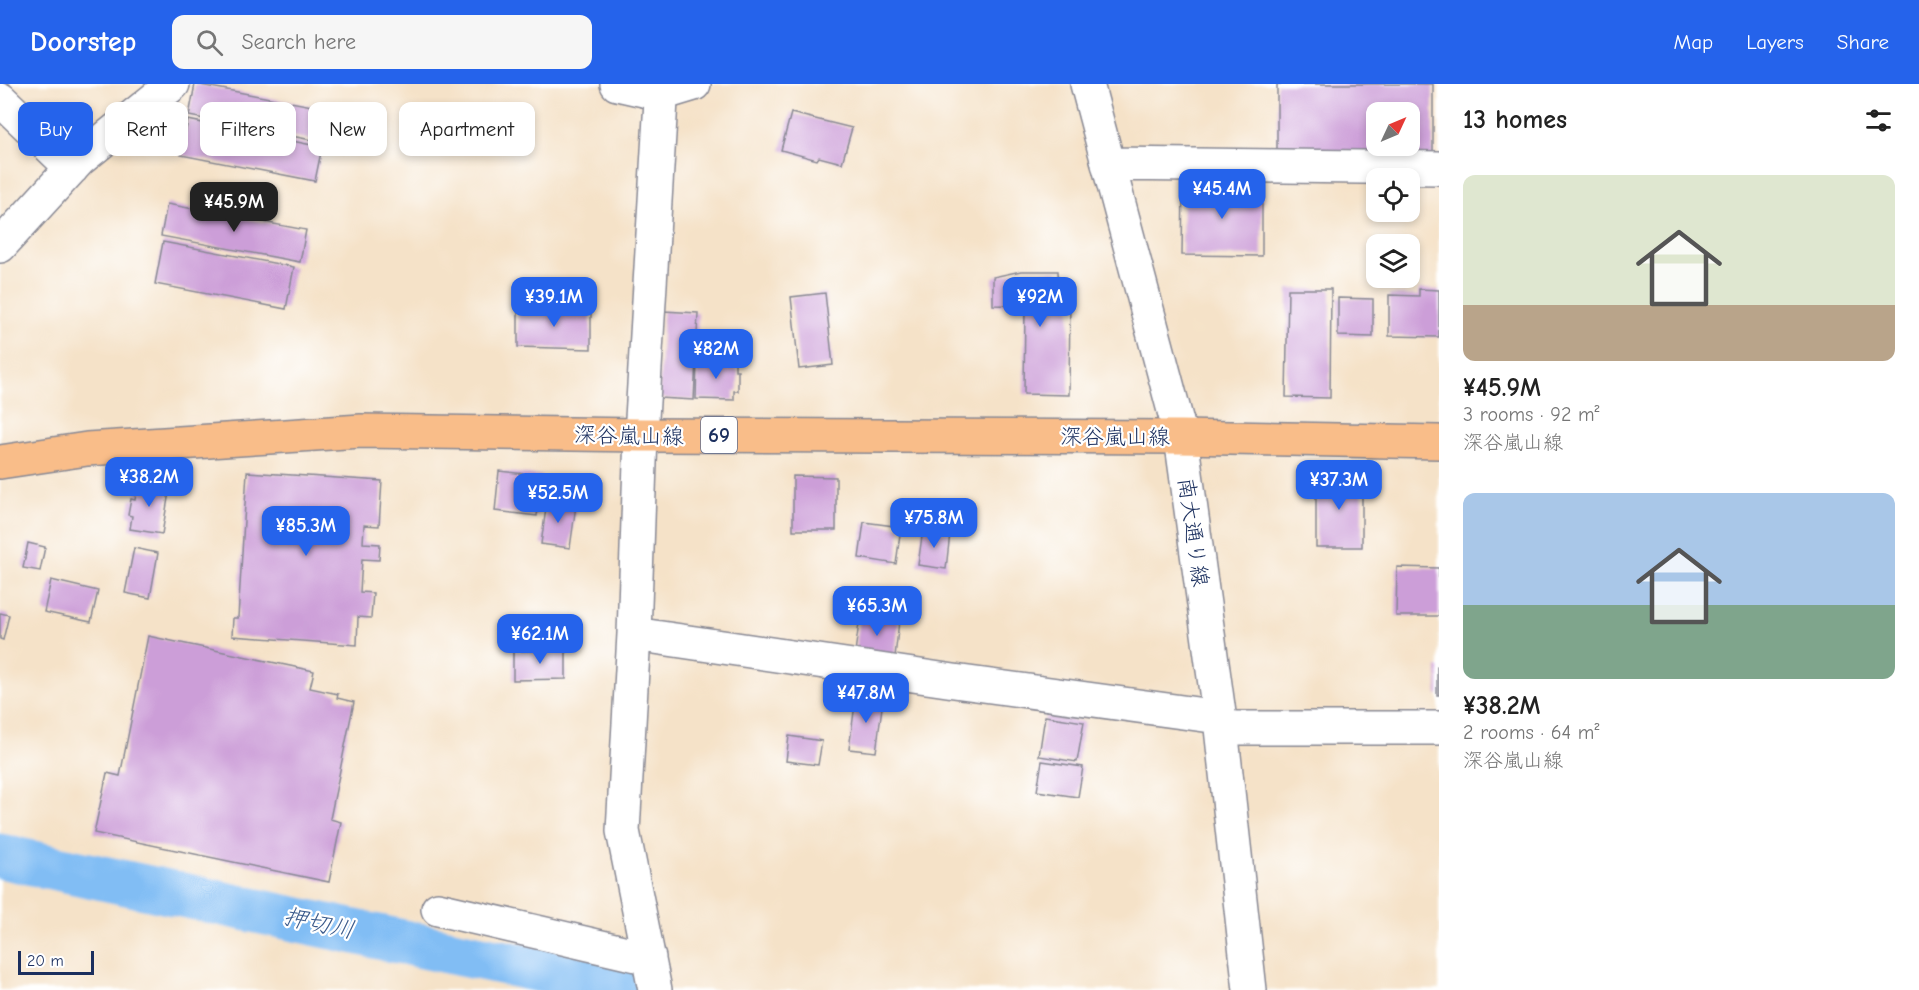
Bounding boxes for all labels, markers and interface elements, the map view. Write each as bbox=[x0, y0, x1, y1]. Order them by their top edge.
search box bbox=[172, 15, 592, 69]
text: Doorstep bbox=[30, 26, 136, 58]
icon: search bbox=[193, 26, 226, 59]
text: Search here bbox=[241, 29, 356, 55]
text: Map bbox=[1674, 30, 1713, 54]
text: Layers bbox=[1746, 30, 1804, 54]
text: Share bbox=[1837, 30, 1889, 54]
chip: Buy bbox=[18, 102, 93, 156]
chip: Rent bbox=[105, 102, 188, 156]
chip: Filters bbox=[200, 102, 296, 156]
chip: New bbox=[308, 102, 387, 156]
chip: Apartment bbox=[399, 102, 535, 156]
north arrow bbox=[1366, 102, 1420, 156]
map controls bbox=[1366, 102, 1420, 288]
icon: filters bbox=[1862, 104, 1895, 137]
text: 13 homes bbox=[1463, 105, 1567, 135]
button: locate bbox=[1366, 168, 1420, 222]
pin: ¥45.4M bbox=[1173, 169, 1271, 220]
text: ¥45.4M bbox=[1193, 177, 1251, 200]
pin: ¥45.9M bbox=[185, 182, 283, 233]
text: ¥45.9M bbox=[204, 190, 264, 213]
icon: home bbox=[1625, 214, 1733, 322]
button: layers bbox=[1366, 234, 1420, 288]
pin: ¥39.1M bbox=[505, 277, 603, 328]
pin: ¥92M bbox=[1004, 277, 1076, 328]
text: ¥39.1M bbox=[525, 285, 583, 308]
text: ¥92M bbox=[1017, 285, 1063, 308]
pin: ¥82M bbox=[680, 329, 752, 380]
text: ¥82M bbox=[693, 337, 739, 360]
text: ¥45.9M bbox=[1463, 373, 1541, 403]
text: 3 rooms · 92 m² bbox=[1463, 403, 1600, 426]
road number: 69 bbox=[701, 417, 737, 453]
street label: 深谷嵐山線 bbox=[574, 422, 684, 450]
street label: 深谷嵐山線 bbox=[1060, 424, 1170, 450]
text: 深谷嵐山線 bbox=[1463, 431, 1563, 454]
pin: ¥38.2M bbox=[100, 457, 198, 508]
pin: ¥37.3M bbox=[1290, 460, 1388, 511]
text: ¥38.2M bbox=[119, 465, 179, 488]
text: ¥37.3M bbox=[1310, 468, 1368, 491]
pin: ¥52.5M bbox=[509, 473, 607, 524]
street label: 南大通り線 bbox=[1172, 476, 1214, 588]
text: ¥52.5M bbox=[528, 481, 588, 504]
pin: ¥75.8M bbox=[885, 498, 983, 549]
pin: ¥85.3M bbox=[257, 506, 355, 557]
text: ¥75.8M bbox=[904, 506, 964, 529]
text: ¥85.3M bbox=[276, 514, 336, 537]
icon: home bbox=[1625, 532, 1733, 640]
pin: ¥65.3M bbox=[828, 586, 926, 637]
text: ¥65.3M bbox=[847, 594, 907, 617]
pin: ¥62.1M bbox=[491, 614, 589, 665]
text: ¥62.1M bbox=[511, 622, 569, 645]
pin: ¥47.8M bbox=[817, 673, 915, 724]
text: ¥47.8M bbox=[837, 681, 895, 704]
text: ¥38.2M bbox=[1463, 691, 1541, 721]
text: 2 rooms · 64 m² bbox=[1463, 721, 1599, 744]
text: 深谷嵐山線 bbox=[1463, 749, 1563, 772]
water label: 押切川 bbox=[281, 902, 357, 944]
scale bar bbox=[18, 948, 94, 976]
text: 20 m bbox=[27, 952, 64, 970]

